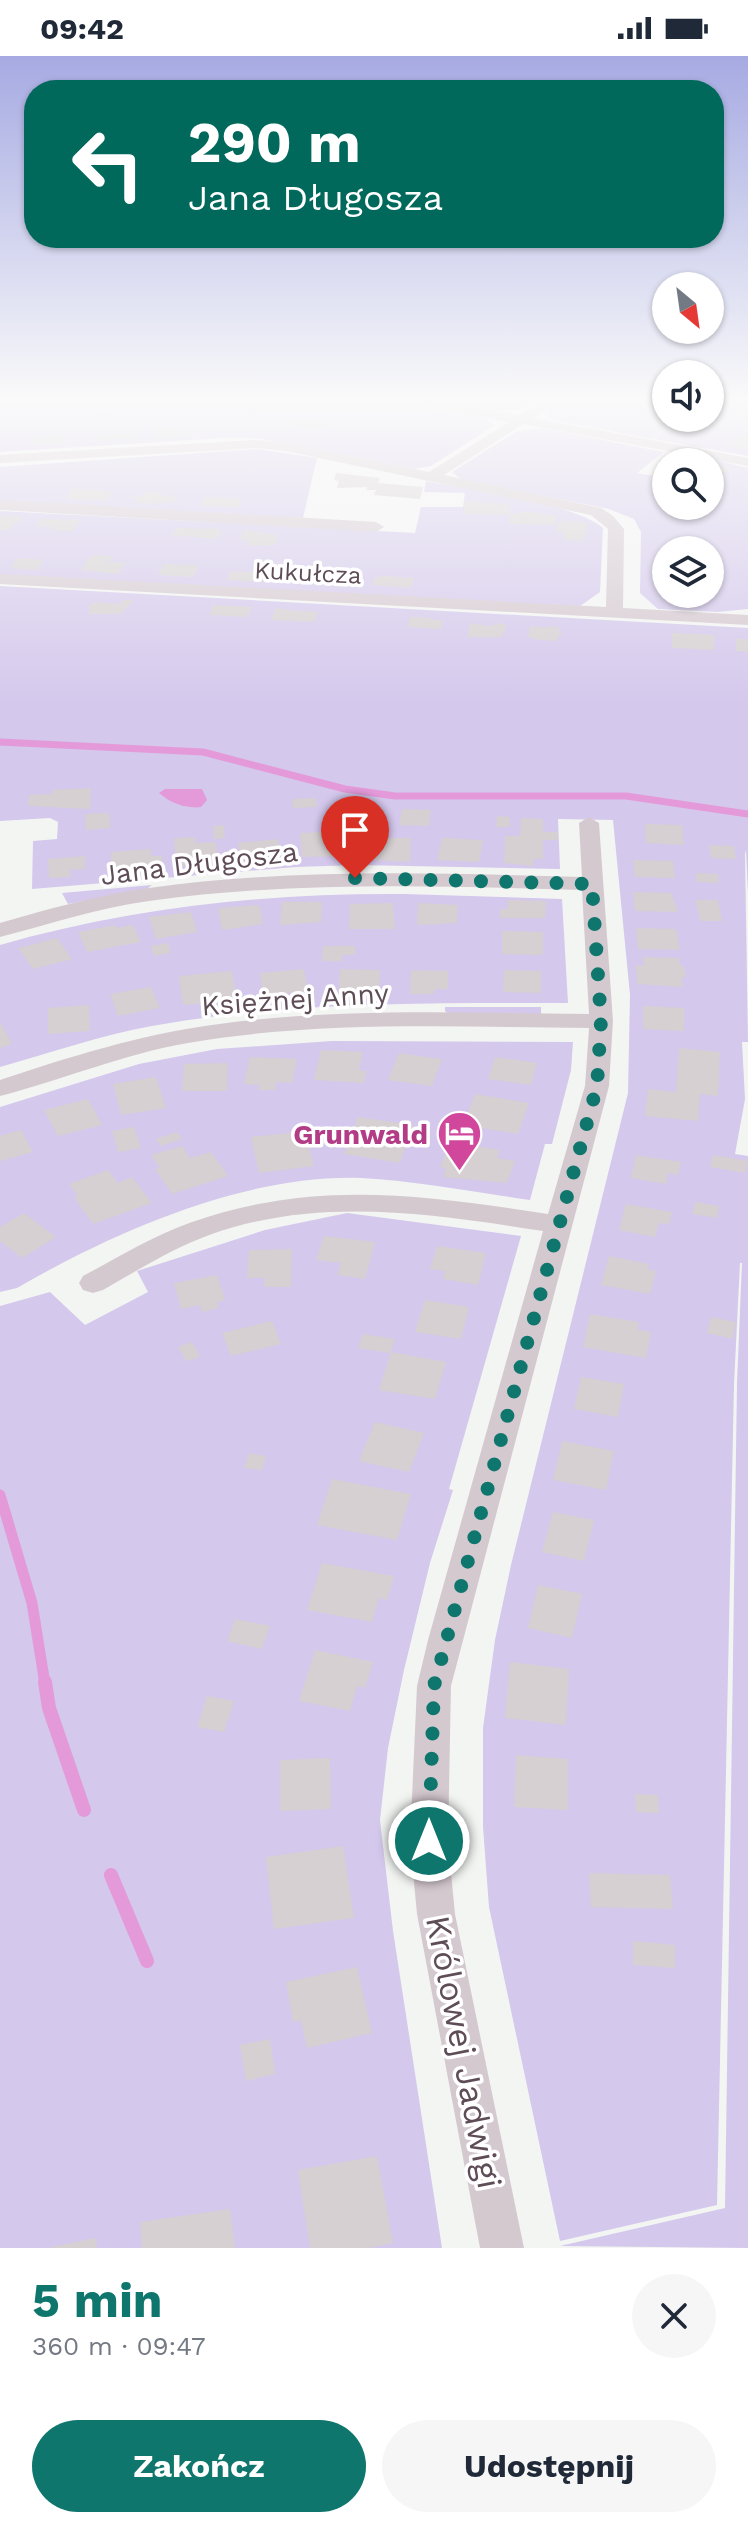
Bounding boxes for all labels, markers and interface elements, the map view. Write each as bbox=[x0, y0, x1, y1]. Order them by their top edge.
text: 09:42 bbox=[40, 11, 124, 46]
text: 290 m bbox=[188, 110, 361, 176]
icon: left bbox=[56, 112, 160, 216]
text: Jana Długosza bbox=[188, 177, 443, 219]
north arrow bbox=[652, 272, 724, 344]
map controls bbox=[652, 272, 724, 608]
button: sound bbox=[652, 360, 724, 432]
button: search bbox=[652, 448, 724, 520]
button: layers bbox=[652, 536, 724, 608]
street label: Kukułcza bbox=[254, 556, 362, 590]
pin bbox=[321, 796, 389, 878]
icon: arrive bbox=[333, 808, 377, 852]
street label: Jana Długosza bbox=[99, 835, 300, 892]
street label: Księżnej Anny bbox=[200, 976, 390, 1023]
hotel icon: Grunwald bbox=[435, 1110, 483, 1173]
place label: Grunwald bbox=[293, 1118, 428, 1151]
position arrow bbox=[387, 1799, 471, 1883]
street label: Królowej Jadwigi bbox=[418, 1912, 510, 2192]
text: 5 min bbox=[32, 2272, 163, 2329]
button: close bbox=[632, 2274, 716, 2358]
text: 360 m · 09:47 bbox=[32, 2331, 205, 2361]
button: Zakończ bbox=[32, 2420, 366, 2512]
button: Udostępnij bbox=[382, 2420, 716, 2512]

